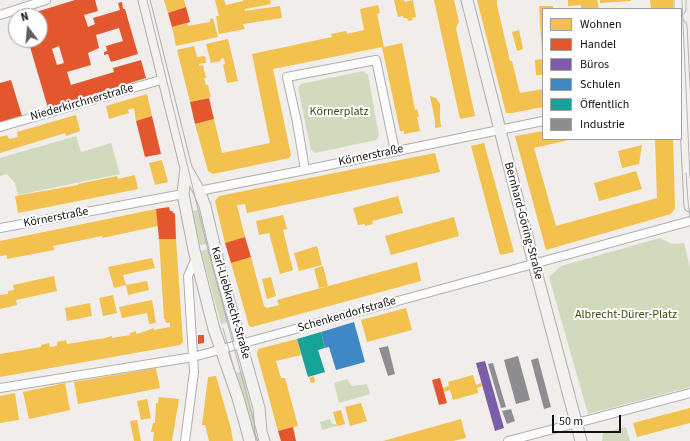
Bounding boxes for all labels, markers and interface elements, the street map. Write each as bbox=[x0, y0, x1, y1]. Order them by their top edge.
north arrow bbox=[8, 8, 48, 48]
legend bbox=[542, 8, 682, 140]
text: N bbox=[19, 9, 30, 25]
text: Wohnen bbox=[580, 16, 622, 33]
text: Handel bbox=[580, 36, 616, 53]
text: Büros bbox=[580, 56, 609, 73]
text: Schulen bbox=[580, 76, 621, 93]
street label: Niederkirchnerstraße bbox=[29, 81, 135, 125]
text: Öffentlich bbox=[580, 96, 629, 113]
park label: Körnerplatz bbox=[310, 105, 368, 119]
text: Industrie bbox=[580, 116, 625, 133]
street label: Körnerstraße bbox=[337, 142, 405, 170]
street label: Bernhard-Göring-Straße bbox=[500, 161, 546, 281]
street label: Körnerstraße bbox=[22, 205, 90, 231]
street label: Karl-Liebknecht-Straße bbox=[207, 245, 253, 361]
street label: Schenkendorfstraße bbox=[296, 294, 398, 336]
park label: Albrecht-Dürer-Platz bbox=[575, 308, 677, 322]
scale bar bbox=[554, 407, 623, 433]
text: 50 m bbox=[559, 413, 583, 430]

